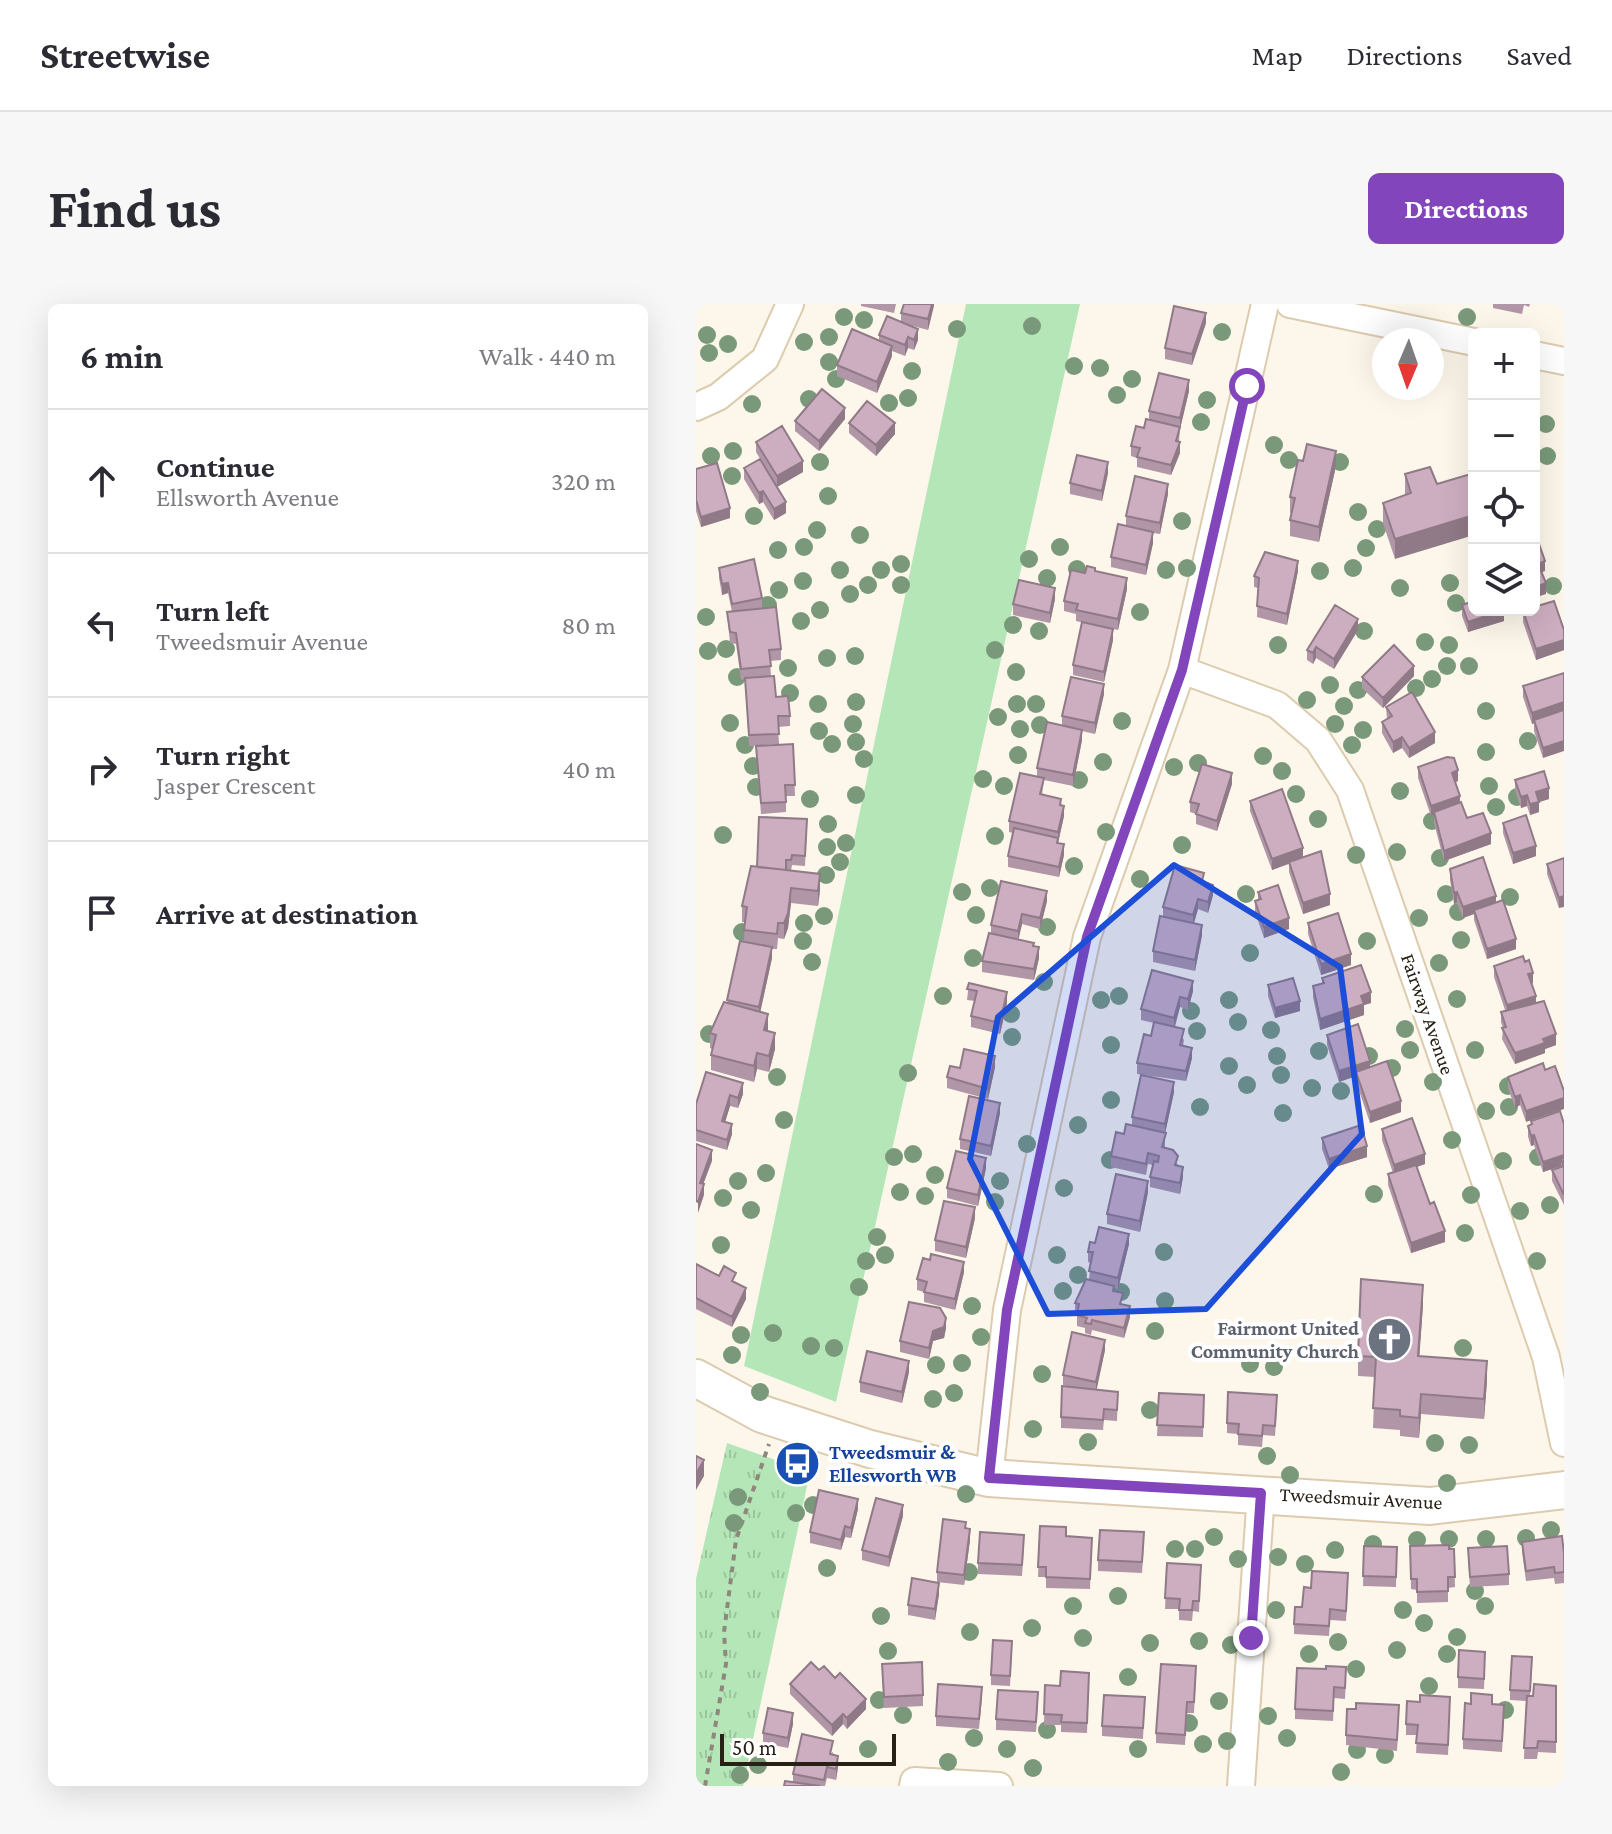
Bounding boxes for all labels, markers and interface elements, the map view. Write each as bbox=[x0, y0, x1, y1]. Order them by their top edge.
text: Streetwise bbox=[40, 34, 210, 76]
text: Map bbox=[1252, 40, 1303, 71]
text: Directions bbox=[1347, 40, 1462, 71]
text: Saved bbox=[1506, 40, 1572, 71]
button: Directions bbox=[1368, 173, 1564, 244]
text: Find us bbox=[48, 177, 221, 239]
north arrow bbox=[1372, 328, 1444, 400]
map controls bbox=[1468, 328, 1540, 616]
button: + bbox=[1468, 328, 1540, 400]
text: 6 min bbox=[80, 338, 163, 375]
text: Walk · 440 m bbox=[479, 342, 616, 371]
route start bbox=[1229, 368, 1265, 404]
button: − bbox=[1468, 400, 1540, 472]
text: Continue bbox=[156, 450, 275, 483]
icon: ahead bbox=[80, 459, 124, 503]
text: 320 m bbox=[551, 467, 616, 496]
button: locate bbox=[1468, 472, 1540, 544]
text: Ellsworth Avenue bbox=[156, 483, 339, 512]
button: layers bbox=[1468, 544, 1540, 616]
text: Turn left bbox=[156, 594, 269, 627]
icon: left bbox=[80, 603, 124, 647]
text: 80 m bbox=[562, 611, 616, 640]
text: Tweedsmuir Avenue bbox=[156, 627, 368, 656]
text: Turn right bbox=[156, 738, 290, 771]
icon: right bbox=[80, 747, 124, 791]
text: 40 m bbox=[562, 755, 616, 784]
text: Jasper Crescent bbox=[156, 771, 315, 800]
icon: arrive bbox=[80, 891, 124, 935]
text: Arrive at destination bbox=[156, 897, 418, 930]
street label: Fairway Avenue bbox=[1396, 951, 1459, 1078]
church icon: Fairmont United Community Church bbox=[1366, 1316, 1414, 1364]
place label: Fairmont United Community Church bbox=[1191, 1317, 1360, 1362]
bus stop icon: Tweedsmuir & Ellesworth WB bbox=[774, 1440, 822, 1488]
place label: Tweedsmuir & Ellesworth WB bbox=[829, 1441, 957, 1486]
street label: Tweedsmuir Avenue bbox=[1279, 1483, 1443, 1513]
route end bbox=[1233, 1620, 1269, 1656]
scale bar bbox=[720, 1730, 896, 1766]
text: 50 m bbox=[732, 1735, 777, 1760]

